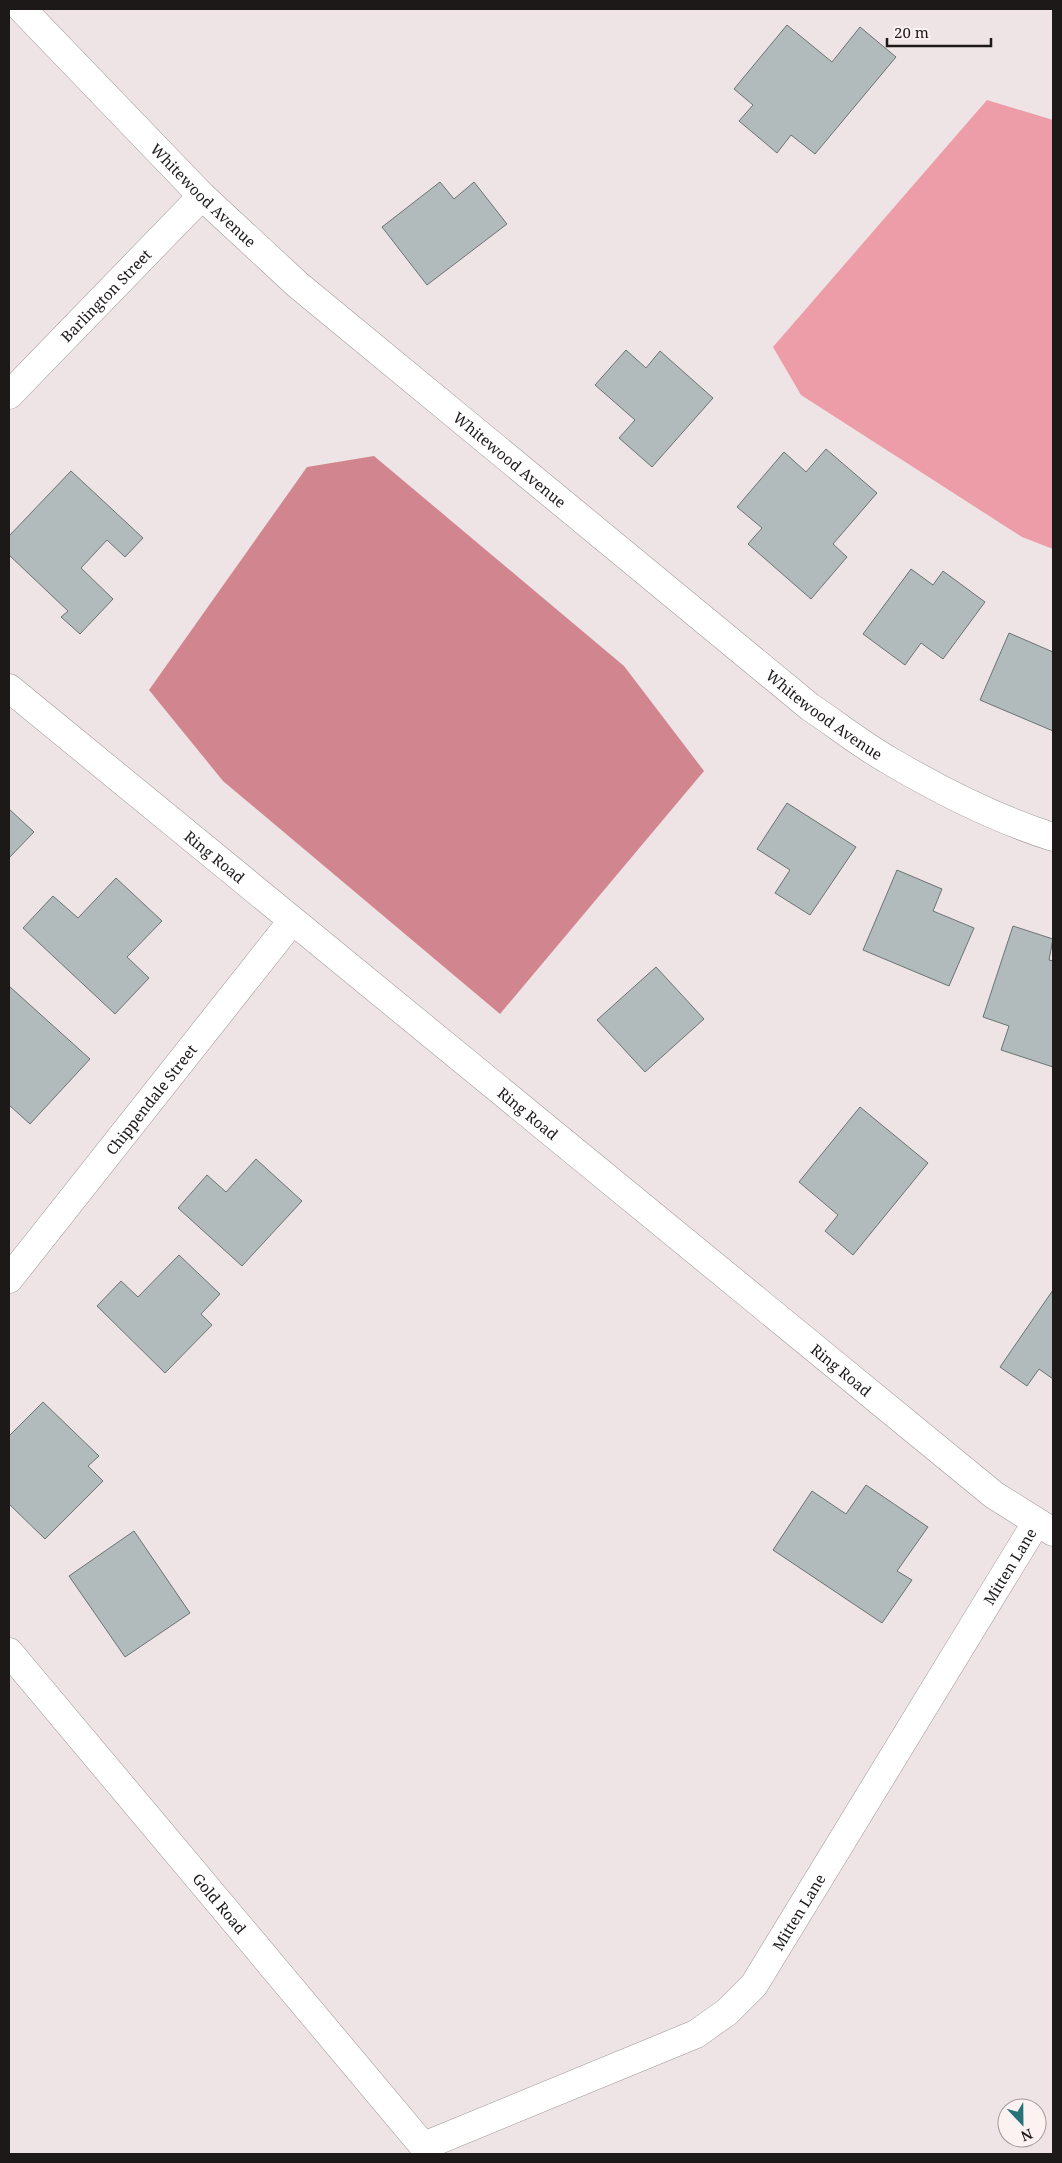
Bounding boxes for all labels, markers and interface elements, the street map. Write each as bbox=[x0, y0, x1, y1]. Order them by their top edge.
scale bar bbox=[887, 15, 991, 47]
text: 20 m bbox=[894, 22, 929, 42]
street label: Whitewood Avenue bbox=[146, 139, 261, 251]
street label: Barlington Street bbox=[56, 244, 155, 346]
street label: Whitewood Avenue bbox=[449, 407, 570, 512]
street label: Whitewood Avenue bbox=[762, 665, 886, 764]
street label: Ring Road bbox=[180, 826, 249, 887]
street label: Chippendale Street bbox=[101, 1040, 201, 1159]
street label: Ring Road bbox=[494, 1083, 562, 1144]
street label: Ring Road bbox=[807, 1339, 876, 1401]
street label: Mitten Lane bbox=[979, 1524, 1041, 1608]
street label: Gold Road bbox=[189, 1869, 251, 1938]
street label: Mitten Lane bbox=[768, 1870, 830, 1954]
north arrow bbox=[997, 2098, 1047, 2148]
text: N bbox=[1018, 2125, 1036, 2146]

